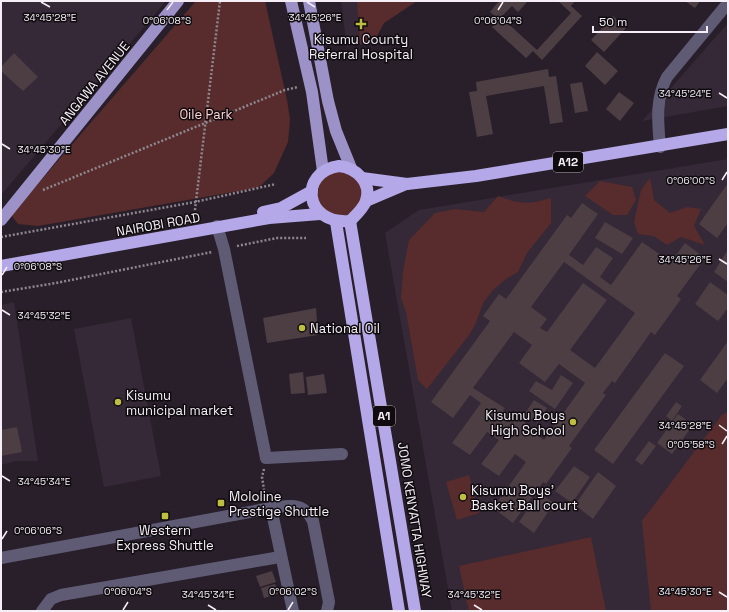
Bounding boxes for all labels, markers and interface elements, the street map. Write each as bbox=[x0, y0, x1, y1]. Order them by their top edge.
scale bar bbox=[593, 8, 707, 34]
text: 34°45'28"E bbox=[24, 11, 77, 24]
text: 34°45'26"E bbox=[289, 11, 342, 24]
text: 0°06'08"S bbox=[143, 14, 191, 27]
text: 0°06'04"S bbox=[474, 14, 522, 27]
text: 50 m bbox=[599, 14, 627, 30]
marker: Kisumu County Referral Hospital bbox=[355, 18, 367, 30]
place label: Kisumu County Referral Hospital bbox=[309, 31, 413, 63]
street label: ANGAWA AVENUE bbox=[55, 38, 133, 129]
text: 34°45'24"E bbox=[659, 87, 712, 100]
park label: Oile Park bbox=[179, 106, 233, 123]
text: 34°45'30"E bbox=[17, 143, 71, 156]
road number: A12 bbox=[553, 152, 583, 172]
text: 0°06'00"S bbox=[667, 174, 715, 187]
street label: NAIROBI ROAD bbox=[115, 209, 202, 240]
text: 34°45'26"E bbox=[659, 253, 712, 266]
text: 0°06'08"S bbox=[14, 260, 62, 273]
text: 34°45'32"E bbox=[18, 309, 71, 322]
place label: National Oil bbox=[310, 320, 380, 337]
marker: National Oil bbox=[297, 323, 307, 333]
place label: Kisumu municipal market bbox=[126, 387, 233, 419]
marker: Kisumu municipal market bbox=[113, 397, 123, 407]
road number: A1 bbox=[373, 406, 395, 426]
place label: Kisumu Boys High School bbox=[485, 407, 565, 439]
marker: Kisumu Boys High School bbox=[568, 417, 578, 427]
text: 34°45'28"E bbox=[659, 419, 712, 432]
text: 0°05'58"S bbox=[667, 438, 715, 451]
street label: JOMO KENYATTA HIGHWAY bbox=[394, 441, 435, 600]
text: 34°45'34"E bbox=[18, 475, 71, 488]
place label: Kisumu Boys' Basket Ball court bbox=[471, 482, 578, 514]
place label: Mololine Prestige Shuttle bbox=[229, 488, 329, 520]
marker: Kisumu Boys' Basket Ball court bbox=[458, 492, 468, 502]
marker: Mololine Prestige Shuttle bbox=[216, 498, 226, 508]
marker: Western Express Shuttle bbox=[160, 511, 170, 521]
place label: Western Express Shuttle bbox=[116, 522, 214, 554]
text: 0°06'06"S bbox=[14, 524, 62, 537]
text: 0°06'04"S bbox=[104, 585, 152, 598]
text: 0°06'02"S bbox=[269, 585, 317, 598]
text: 34°45'30"E bbox=[658, 585, 712, 598]
text: 34°45'34"E bbox=[182, 588, 235, 601]
text: 34°45'32"E bbox=[448, 588, 501, 601]

